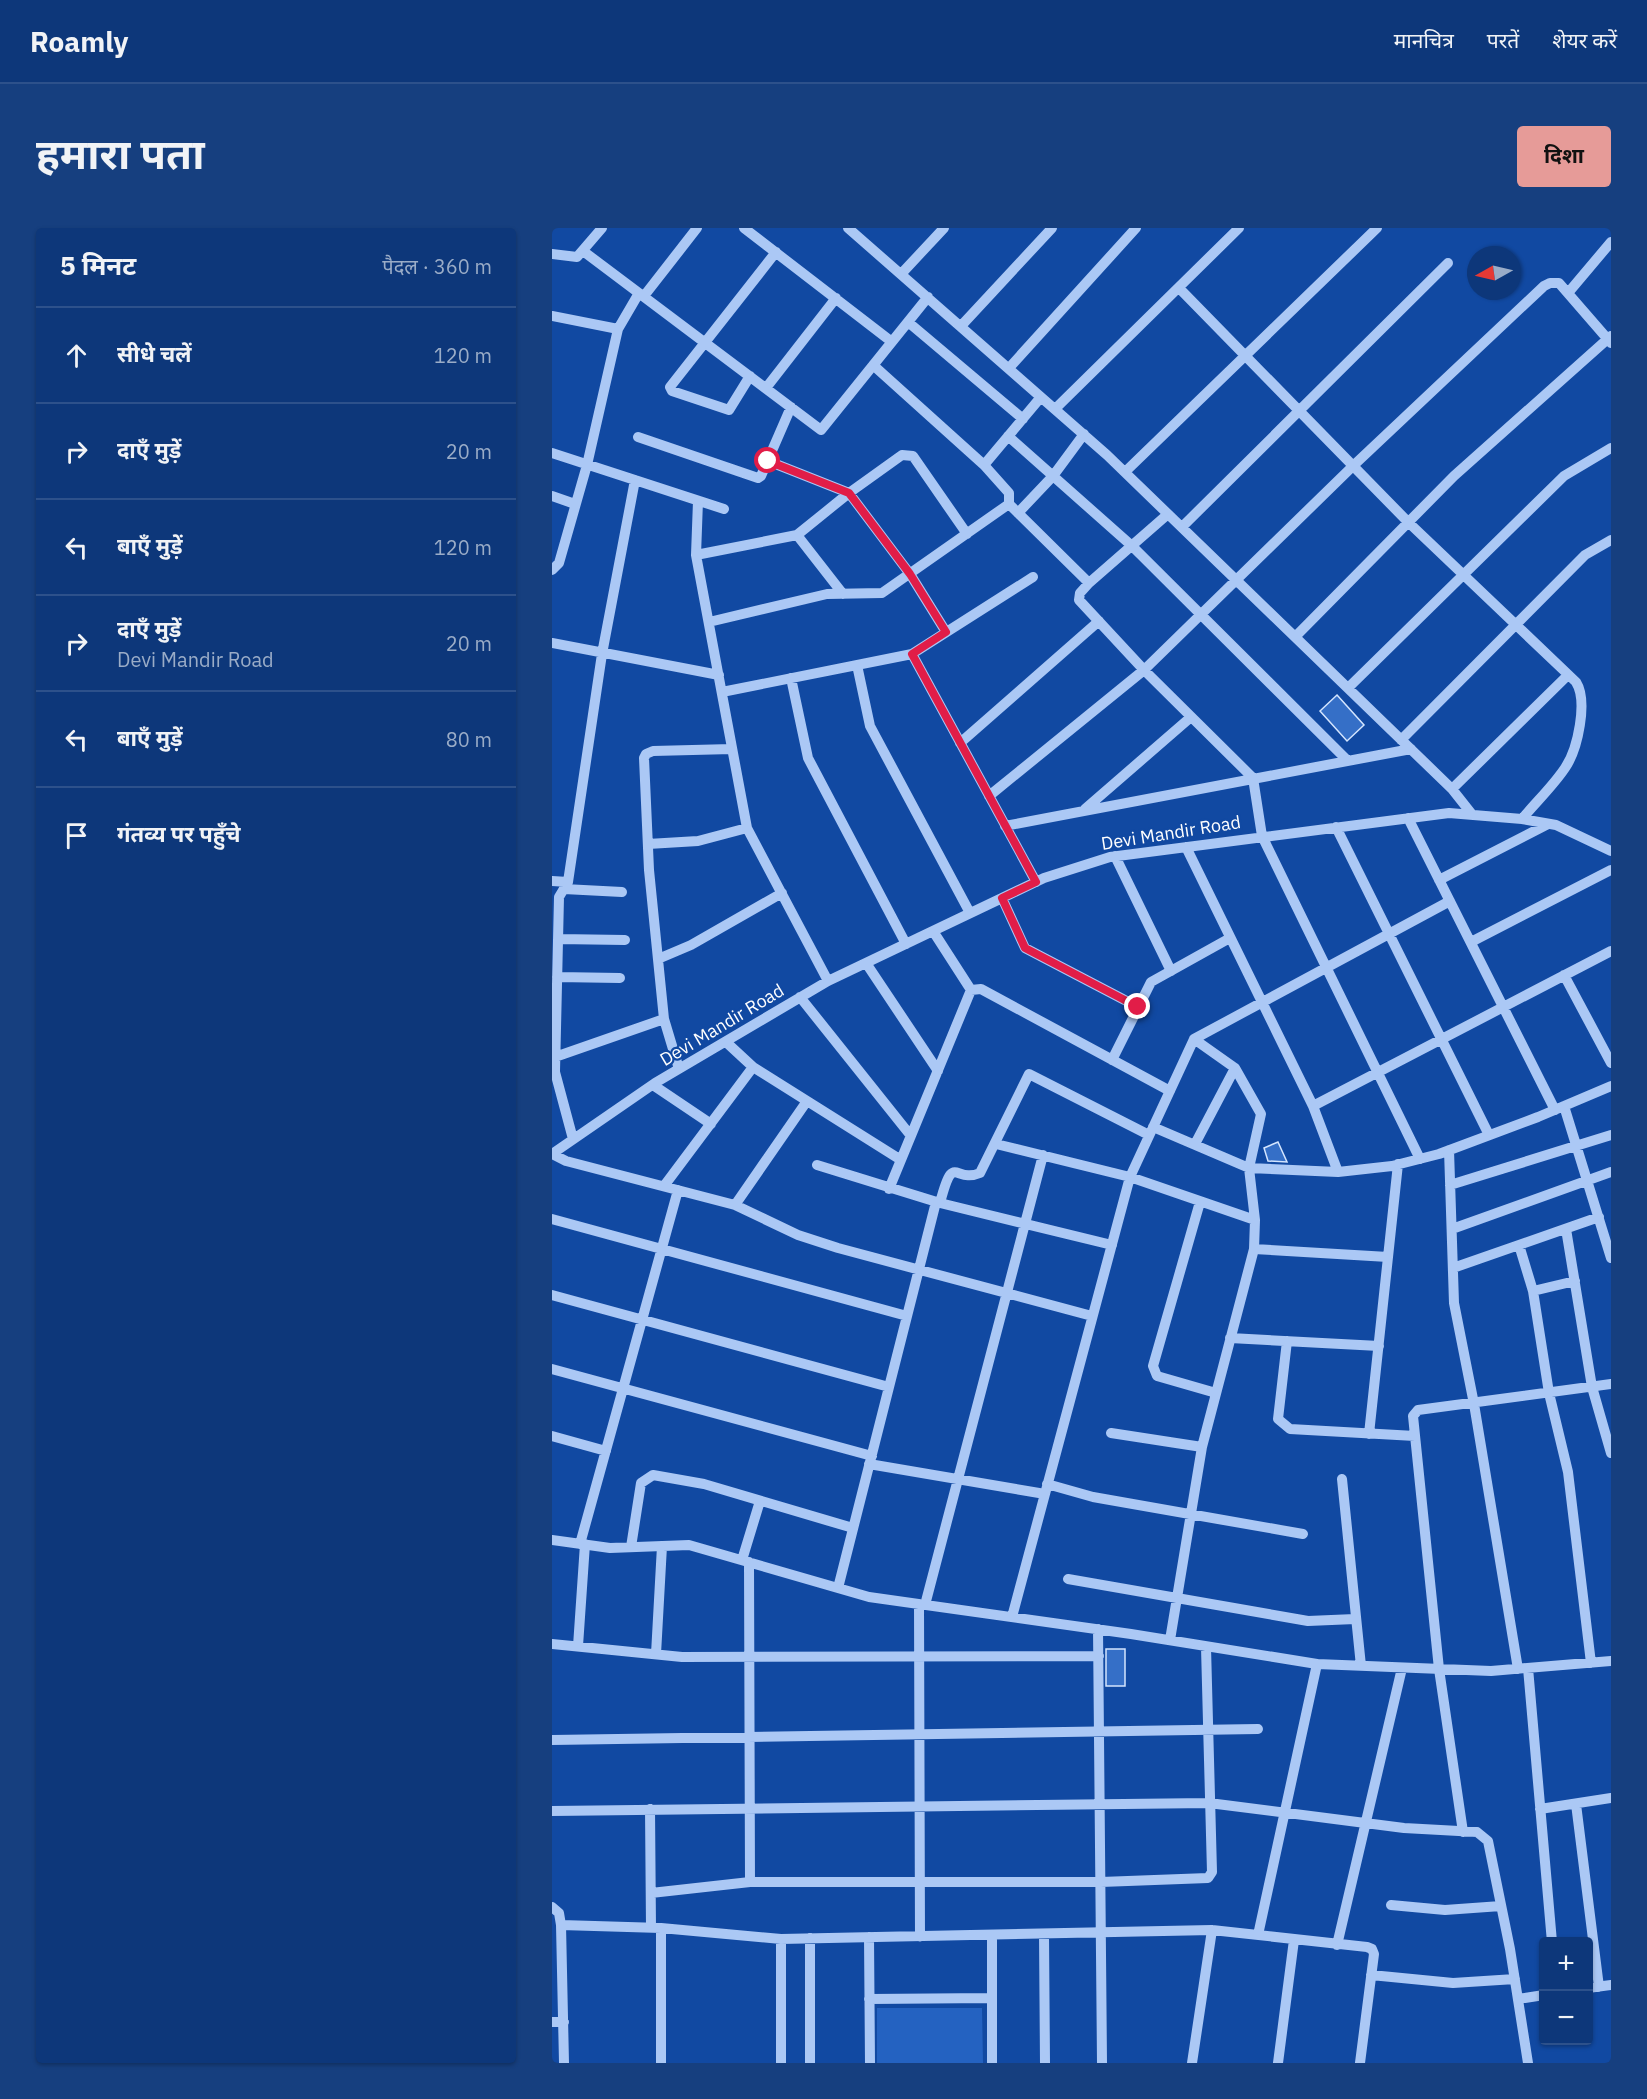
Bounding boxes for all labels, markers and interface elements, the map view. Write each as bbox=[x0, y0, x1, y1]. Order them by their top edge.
text: Roamly bbox=[30, 23, 128, 60]
text: मानचित्र bbox=[1394, 26, 1454, 54]
text: परतें bbox=[1487, 26, 1519, 54]
text: शेयर करें bbox=[1552, 26, 1617, 54]
text: हमारा पता bbox=[36, 126, 205, 181]
button: दिशा bbox=[1517, 126, 1611, 187]
north arrow bbox=[1467, 246, 1521, 300]
text: 5 मिनट bbox=[60, 248, 136, 282]
text: पैदल · 360 m bbox=[382, 253, 492, 280]
icon: ahead bbox=[60, 339, 93, 372]
text: सीधे चलें bbox=[117, 339, 192, 368]
text: 120 m bbox=[434, 342, 492, 369]
icon: right bbox=[60, 435, 93, 468]
text: दाएँ मुड़ें bbox=[117, 435, 181, 464]
text: 20 m bbox=[446, 438, 492, 465]
route start bbox=[754, 447, 780, 473]
icon: left bbox=[60, 531, 93, 564]
text: बाएँ मुड़ें bbox=[117, 531, 183, 560]
text: 120 m bbox=[434, 534, 492, 561]
text: दाएँ मुड़ें bbox=[117, 614, 181, 643]
icon: right bbox=[60, 627, 93, 660]
text: 20 m bbox=[446, 630, 492, 657]
text: Devi Mandir Road bbox=[117, 646, 274, 673]
icon: left bbox=[60, 723, 93, 756]
text: बाएँ मुड़ें bbox=[117, 723, 183, 752]
text: 80 m bbox=[446, 726, 492, 753]
street label: Devi Mandir Road bbox=[1099, 810, 1242, 855]
icon: arrive bbox=[60, 819, 93, 852]
text: गंतव्य पर पहुँचे bbox=[117, 819, 241, 848]
street label: Devi Mandir Road bbox=[655, 978, 788, 1071]
route end bbox=[1124, 993, 1150, 1019]
map controls bbox=[1539, 1937, 1593, 2045]
button: + bbox=[1539, 1937, 1593, 1991]
button: − bbox=[1539, 1991, 1593, 2045]

